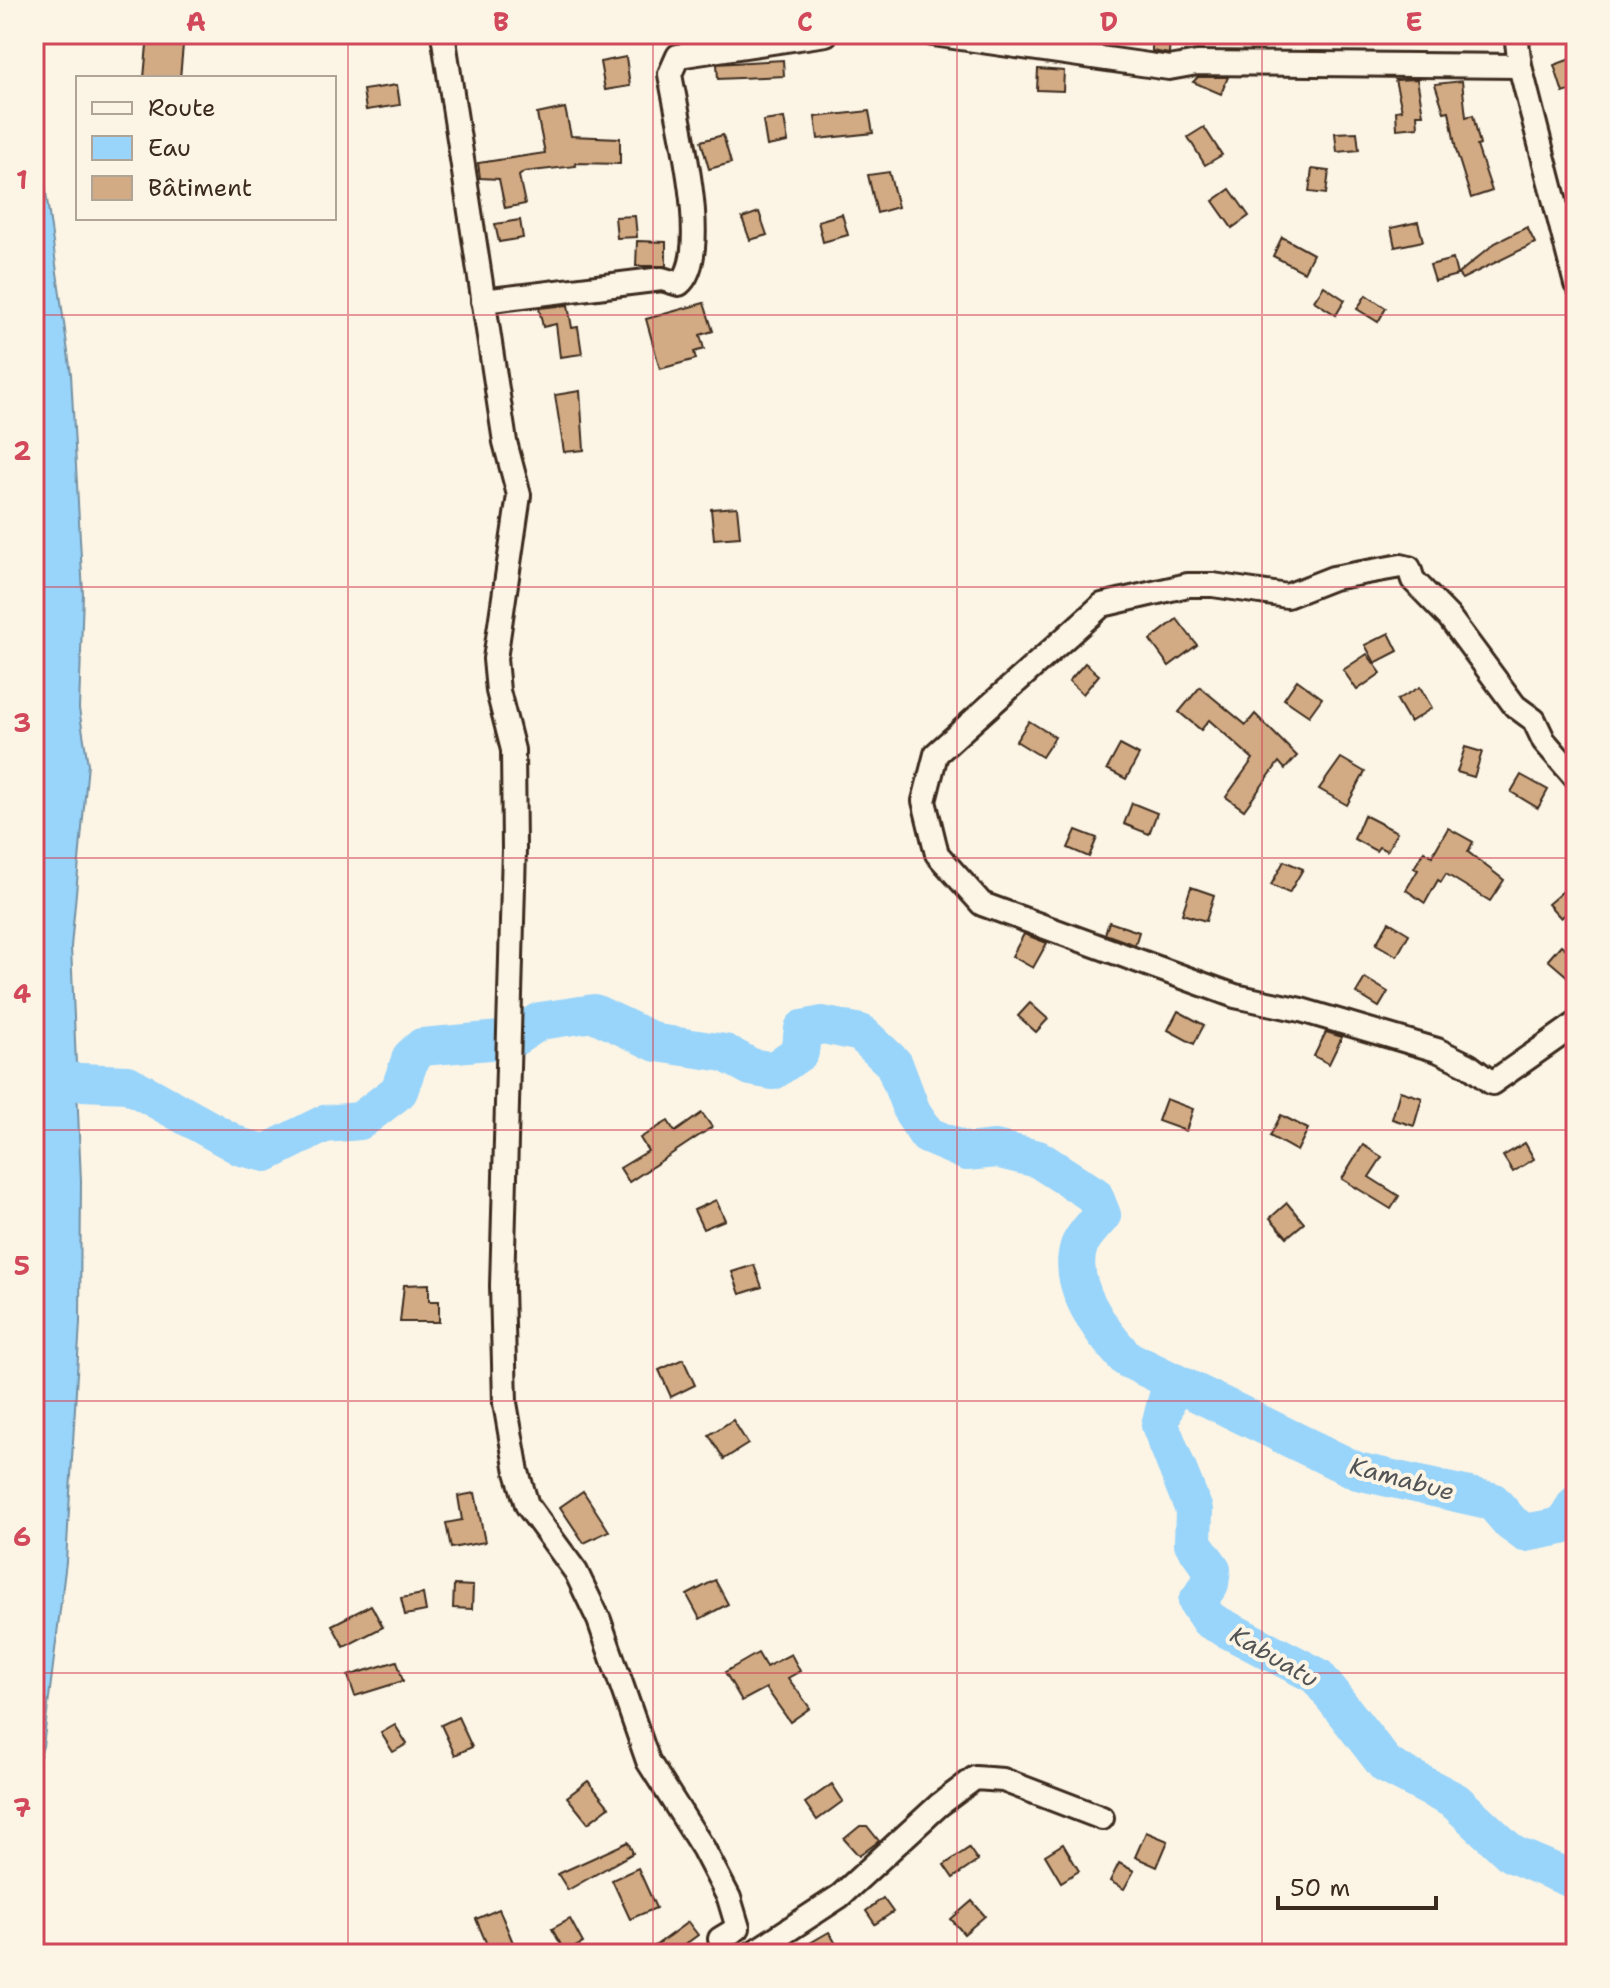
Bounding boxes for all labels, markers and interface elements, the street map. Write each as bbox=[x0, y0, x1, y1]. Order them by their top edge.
text: A bbox=[186, 4, 206, 39]
text: B bbox=[493, 4, 509, 39]
text: C bbox=[797, 4, 813, 39]
text: D bbox=[1100, 4, 1118, 39]
text: E bbox=[1405, 4, 1423, 39]
legend bbox=[76, 76, 336, 220]
text: Route bbox=[148, 92, 216, 124]
text: Eau bbox=[148, 132, 191, 164]
text: 1 bbox=[16, 162, 28, 197]
text: Bâtiment bbox=[148, 172, 252, 204]
text: 2 bbox=[13, 433, 31, 468]
text: 3 bbox=[13, 705, 31, 740]
text: 4 bbox=[13, 976, 31, 1011]
text: 5 bbox=[14, 1248, 30, 1283]
water label: Kamabue bbox=[1346, 1450, 1458, 1508]
text: 6 bbox=[13, 1519, 31, 1554]
water label: Kabuatu bbox=[1224, 1619, 1324, 1695]
text: 7 bbox=[13, 1790, 31, 1825]
scale bar bbox=[1278, 1860, 1436, 1910]
text: 50 m bbox=[1290, 1872, 1350, 1904]

